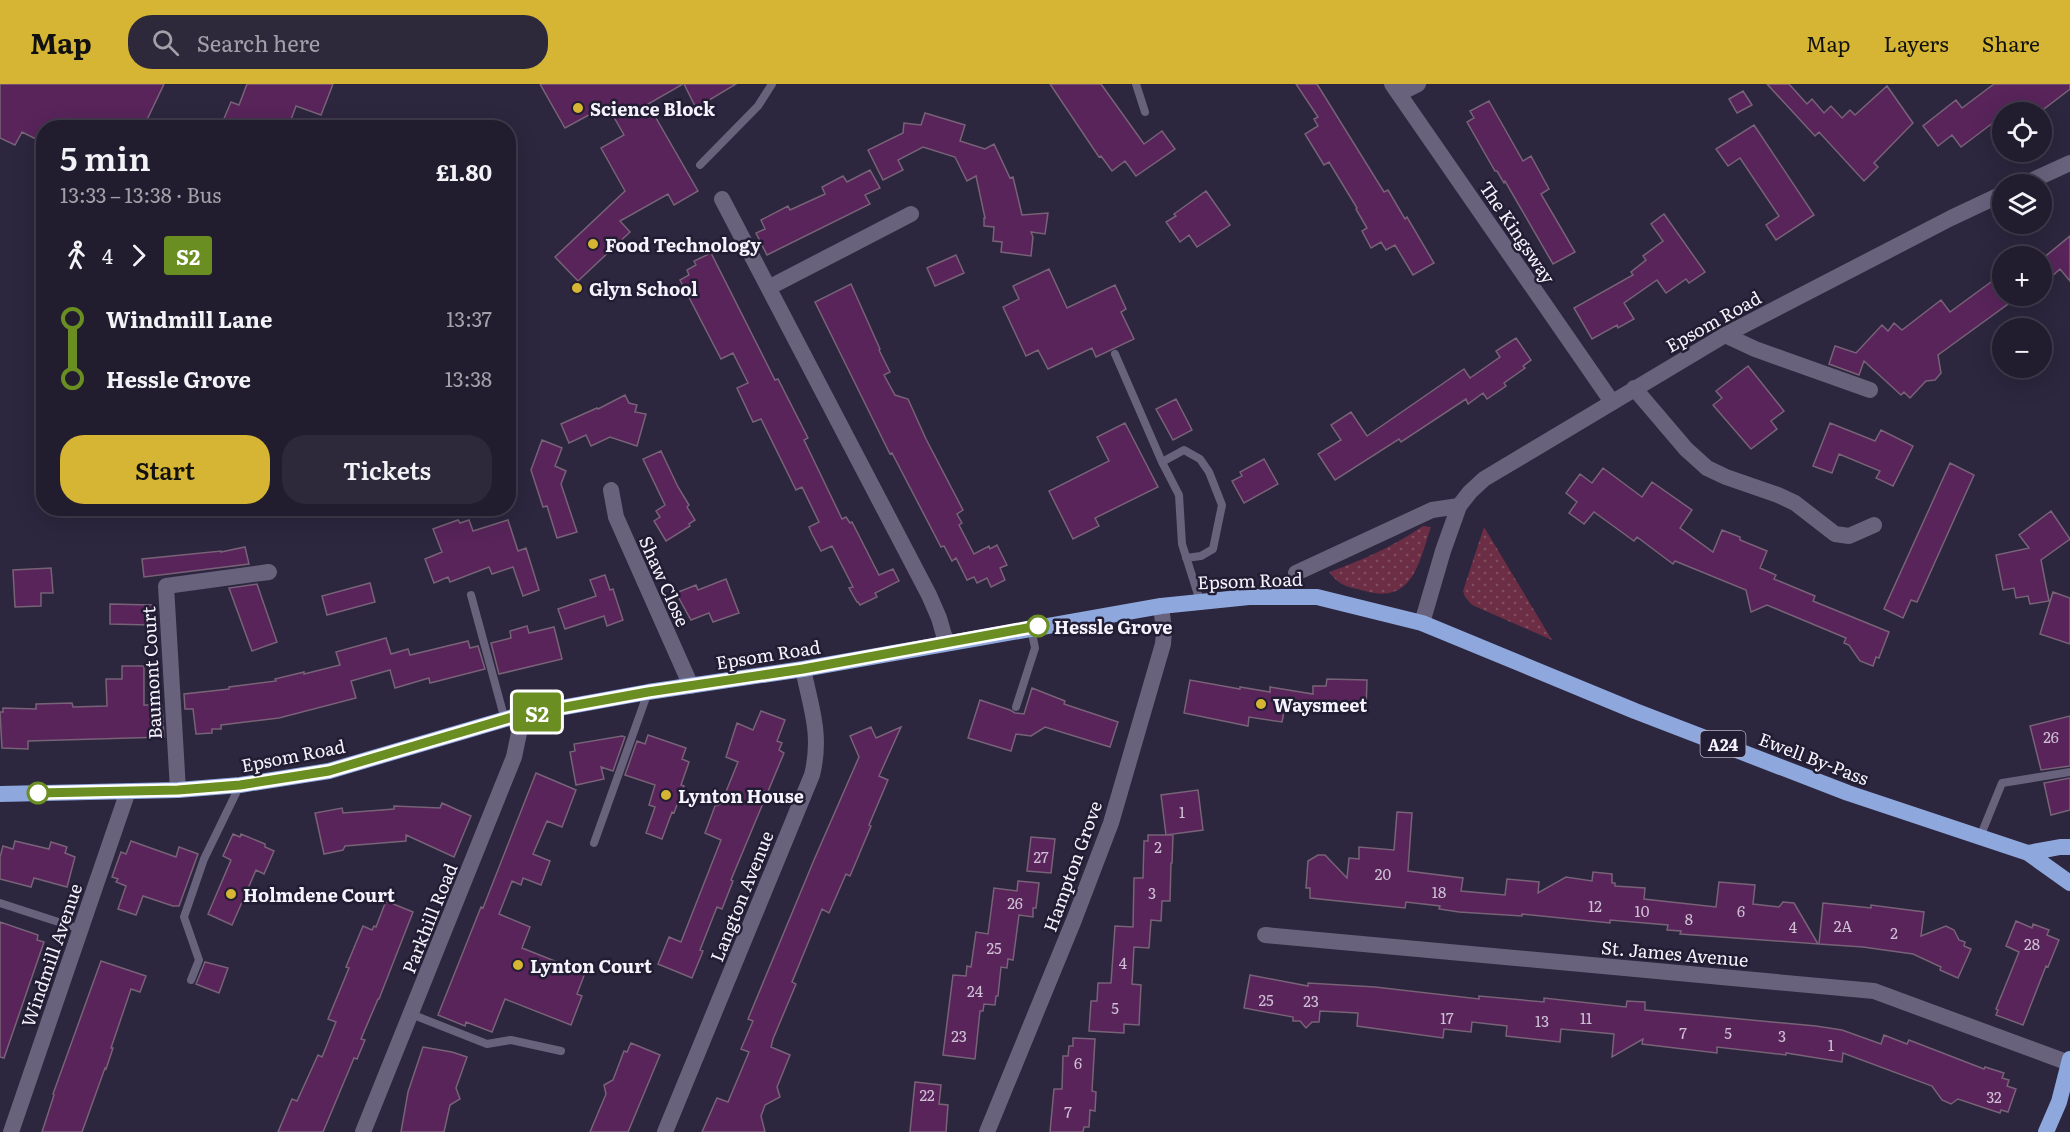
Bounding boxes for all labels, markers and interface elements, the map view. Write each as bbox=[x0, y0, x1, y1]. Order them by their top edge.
search box bbox=[128, 15, 548, 69]
text: Map bbox=[30, 21, 92, 63]
icon: search bbox=[149, 26, 182, 59]
text: Search here bbox=[197, 26, 320, 59]
text: Map bbox=[1806, 27, 1851, 58]
text: Layers bbox=[1884, 27, 1949, 58]
text: Share bbox=[1982, 27, 2040, 58]
place label: Science Block bbox=[590, 95, 716, 122]
marker: Science Block bbox=[571, 101, 585, 115]
map controls bbox=[1992, 102, 2052, 378]
button: locate bbox=[1992, 102, 2052, 162]
text: 5 min bbox=[60, 132, 151, 181]
text: £1.80 bbox=[436, 155, 492, 188]
button: layers bbox=[1992, 174, 2052, 234]
street label: The Kingsway bbox=[1474, 175, 1563, 289]
text: 13:33 – 13:38 · Bus bbox=[60, 179, 221, 209]
place label: Food Technology bbox=[605, 231, 761, 258]
marker: Food Technology bbox=[586, 237, 600, 251]
icon: walk bbox=[60, 239, 93, 272]
icon: forward bbox=[122, 239, 155, 272]
text: 4 bbox=[102, 240, 113, 270]
text: S2 bbox=[176, 240, 200, 271]
button: + bbox=[1992, 246, 2052, 306]
place label: Glyn School bbox=[589, 275, 698, 302]
marker: Glyn School bbox=[570, 281, 584, 295]
street label: Epsom Road bbox=[1660, 284, 1766, 358]
text: Windmill Lane bbox=[106, 302, 272, 335]
text: 13:37 bbox=[446, 303, 492, 333]
button: − bbox=[1992, 318, 2052, 378]
text: Hessle Grove bbox=[106, 362, 251, 395]
text: 13:38 bbox=[445, 363, 492, 393]
button: Start bbox=[60, 435, 270, 504]
button: Tickets bbox=[282, 435, 492, 504]
street label: Shaw Close bbox=[633, 531, 697, 631]
street label: Epsom Road bbox=[1197, 565, 1303, 595]
street label: Baumont Court bbox=[134, 605, 168, 740]
place label: Hessle Grove bbox=[1054, 613, 1173, 640]
marker: Hessle Grove bbox=[1027, 615, 1049, 637]
street label: Epsom Road bbox=[714, 632, 822, 676]
place label: Waysmeet bbox=[1273, 691, 1367, 718]
line badge: S2 bbox=[510, 692, 564, 732]
text: S2 bbox=[525, 697, 549, 728]
marker: Waysmeet bbox=[1254, 697, 1268, 711]
street label: Ewell By-Pass bbox=[1755, 725, 1873, 791]
house number: 26 bbox=[2043, 725, 2059, 748]
road number: A24 bbox=[1700, 731, 1746, 757]
street label: Epsom Road bbox=[239, 732, 347, 778]
unlabelled marker bbox=[27, 782, 49, 804]
place label: Lynton House bbox=[678, 782, 804, 809]
marker: Lynton House bbox=[659, 788, 673, 802]
street label: Hampton Grove bbox=[1036, 797, 1108, 935]
house number: 1 bbox=[1179, 800, 1185, 823]
street label: Langton Avenue bbox=[702, 826, 780, 966]
house number: 2 bbox=[1154, 835, 1162, 858]
house number: 27 bbox=[1033, 845, 1049, 868]
street label: Parkhill Road bbox=[395, 859, 463, 977]
house number: 20 bbox=[1375, 862, 1391, 885]
street label: Windmill Avenue bbox=[14, 880, 88, 1030]
house number: 18 bbox=[1432, 880, 1446, 903]
place label: Holmdene Court bbox=[243, 881, 395, 908]
house number: 3 bbox=[1148, 881, 1156, 904]
marker: Holmdene Court bbox=[224, 887, 238, 901]
house number: 26 bbox=[1007, 891, 1023, 914]
house number: 12 bbox=[1588, 894, 1602, 917]
house number: 10 bbox=[1635, 899, 1650, 922]
house number: 6 bbox=[1737, 899, 1745, 922]
house number: 8 bbox=[1685, 907, 1693, 930]
house number: 2A bbox=[1834, 914, 1852, 937]
house number: 4 bbox=[1789, 915, 1797, 938]
house number: 2 bbox=[1890, 921, 1898, 944]
house number: 28 bbox=[2024, 932, 2040, 955]
street label: St. James Avenue bbox=[1600, 933, 1750, 973]
house number: 25 bbox=[986, 936, 1002, 959]
house number: 4 bbox=[1119, 951, 1127, 974]
place label: Lynton Court bbox=[530, 952, 652, 979]
marker: Lynton Court bbox=[511, 958, 525, 972]
house number: 24 bbox=[967, 979, 983, 1002]
house number: 25 bbox=[1258, 988, 1274, 1011]
house number: 23 bbox=[1303, 989, 1319, 1012]
house number: 5 bbox=[1111, 996, 1119, 1019]
house number: 17 bbox=[1440, 1006, 1454, 1029]
house number: 11 bbox=[1580, 1006, 1592, 1029]
house number: 13 bbox=[1535, 1009, 1549, 1032]
house number: 7 bbox=[1679, 1021, 1687, 1044]
house number: 5 bbox=[1724, 1021, 1732, 1044]
house number: 23 bbox=[951, 1024, 967, 1047]
house number: 3 bbox=[1778, 1024, 1786, 1047]
house number: 1 bbox=[1828, 1033, 1834, 1056]
house number: 6 bbox=[1074, 1051, 1082, 1074]
house number: 22 bbox=[919, 1083, 935, 1106]
house number: 32 bbox=[1986, 1085, 2002, 1108]
house number: 7 bbox=[1064, 1100, 1072, 1123]

